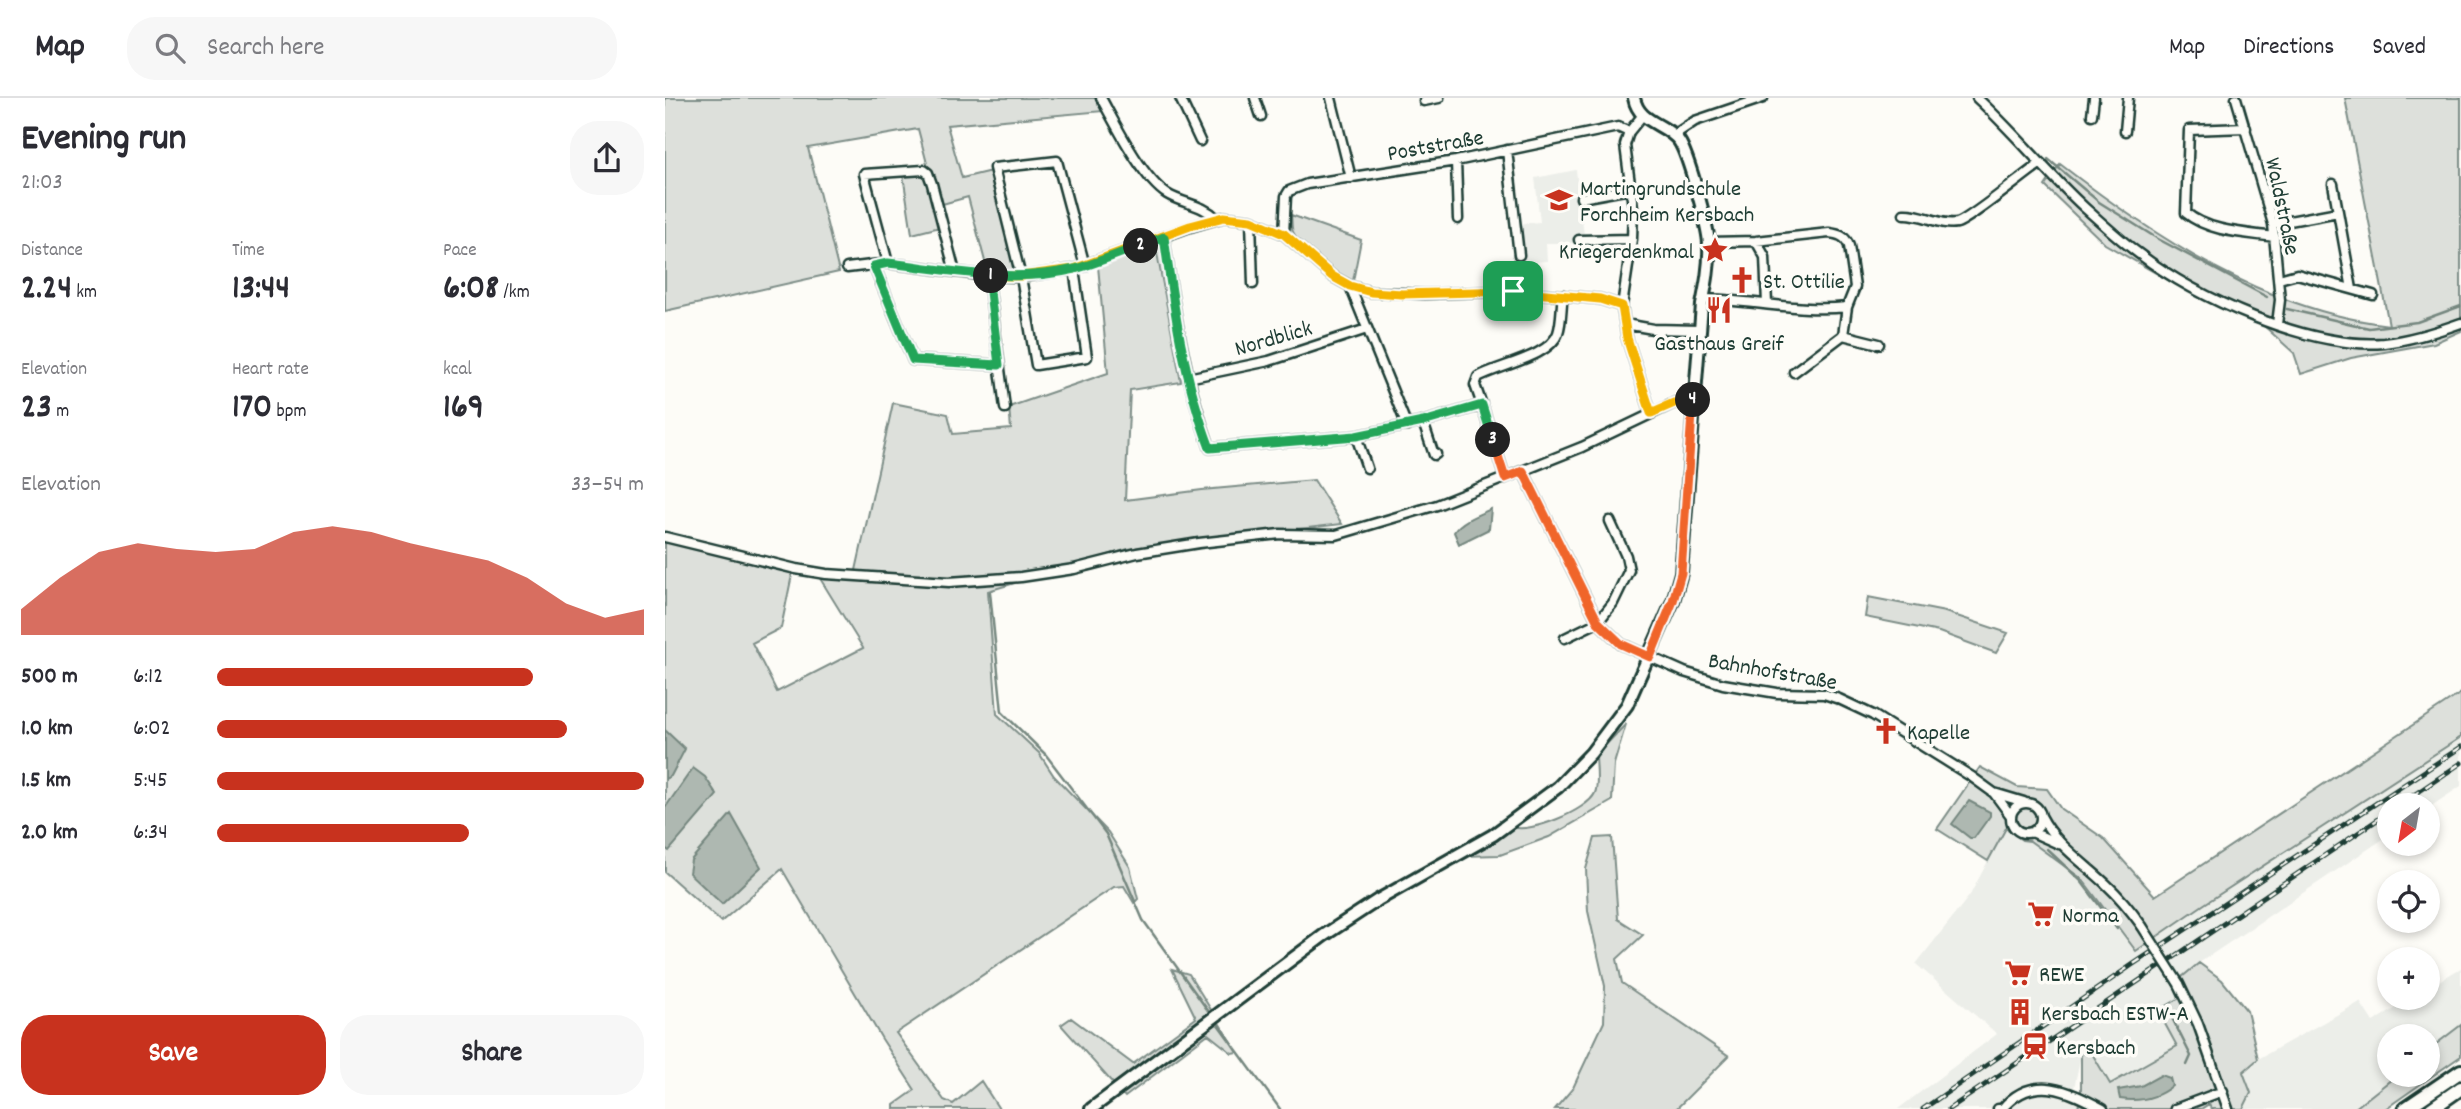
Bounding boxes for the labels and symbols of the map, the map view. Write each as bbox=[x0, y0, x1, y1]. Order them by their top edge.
street label: Poststraße bbox=[1385, 123, 1486, 172]
street label: Waldstraße bbox=[2254, 155, 2307, 258]
place label: Martingrundschule Forchheim Kersbach bbox=[1580, 174, 1754, 233]
school or university icon: Martingrundschule Forchheim Kersbach bbox=[1544, 185, 1574, 215]
pin: 2 bbox=[1123, 228, 1159, 264]
place icon: Kriegerdenkmal bbox=[1700, 235, 1730, 265]
place label: Kriegerdenkmal bbox=[1559, 237, 1695, 270]
pin: 1 bbox=[973, 258, 1009, 294]
pin bbox=[1483, 261, 1543, 321]
church icon: St. Ottilie bbox=[1727, 265, 1757, 295]
place label: St. Ottilie bbox=[1763, 267, 1845, 300]
restaurant icon: Gasthaus Greif bbox=[1704, 295, 1734, 325]
street label: Nordblick bbox=[1231, 314, 1317, 367]
place label: Gasthaus Greif bbox=[1654, 329, 1785, 362]
pin: 4 bbox=[1675, 382, 1711, 418]
pin: 3 bbox=[1475, 422, 1511, 458]
street label: Bahnhofstraße bbox=[1705, 646, 1839, 701]
church icon: Kapelle bbox=[1871, 716, 1901, 746]
place label: Kapelle bbox=[1907, 718, 1970, 751]
north arrow bbox=[2377, 793, 2439, 856]
supermarket icon: Norma bbox=[2026, 899, 2056, 929]
place label: Norma bbox=[2062, 901, 2120, 934]
supermarket icon: REWE bbox=[2003, 958, 2033, 988]
place label: REWE bbox=[2039, 960, 2085, 993]
building icon: Kersbach ESTW-A bbox=[2005, 997, 2035, 1027]
place label: Kersbach ESTW-A bbox=[2041, 999, 2189, 1032]
station icon: Kersbach bbox=[2020, 1031, 2050, 1061]
place label: Kersbach bbox=[2056, 1033, 2136, 1066]

